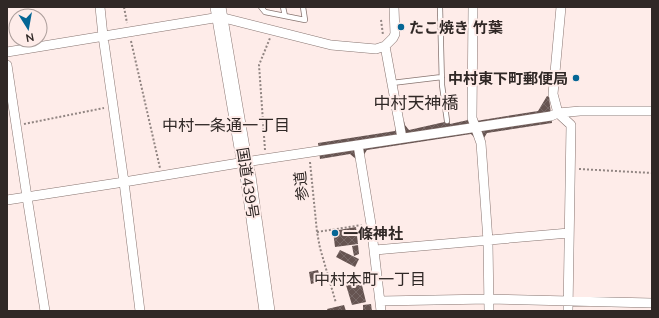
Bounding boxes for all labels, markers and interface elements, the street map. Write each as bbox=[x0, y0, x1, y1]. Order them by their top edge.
north arrow bbox=[8, 8, 48, 48]
place label: たこ焼き 竹葉 bbox=[409, 18, 503, 37]
marker: たこ焼き 竹葉 bbox=[396, 22, 406, 32]
text: N bbox=[24, 30, 35, 45]
place label: 中村東下町郵便局 bbox=[448, 69, 568, 88]
marker: 中村東下町郵便局 bbox=[571, 73, 581, 83]
district label: 中村天神橋 bbox=[374, 92, 459, 113]
district label: 中村一条通一丁目 bbox=[162, 115, 290, 135]
street label: 国道439号 bbox=[233, 146, 263, 220]
street label: 参道 bbox=[290, 170, 312, 202]
place label: 一條神社 bbox=[343, 224, 403, 243]
marker: 一條神社 bbox=[330, 228, 340, 238]
district label: 中村本町一丁目 bbox=[314, 269, 426, 289]

